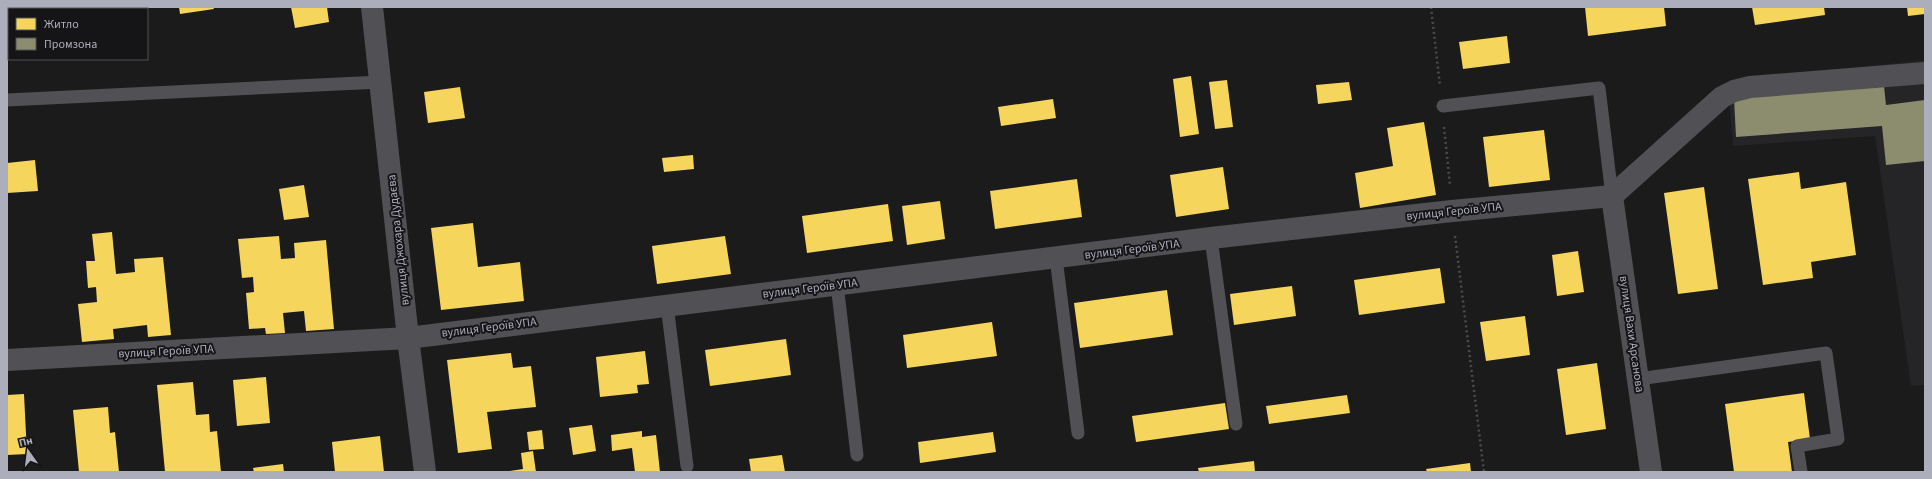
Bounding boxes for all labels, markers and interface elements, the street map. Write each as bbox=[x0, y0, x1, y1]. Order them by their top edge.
legend bbox=[8, 8, 148, 60]
text: Житло bbox=[44, 16, 79, 33]
text: Промзона bbox=[44, 36, 97, 53]
street label: вулиця Джохара Дудаєва bbox=[383, 174, 414, 306]
street label: вулиця Героїв УПА bbox=[1406, 198, 1503, 225]
street label: вулиця Героїв УПА bbox=[1084, 235, 1181, 264]
street label: вулиця Героїв УПА bbox=[762, 274, 859, 303]
street label: вулиця Вахи Арсанова bbox=[1615, 275, 1648, 393]
street label: вулиця Героїв УПА bbox=[441, 313, 538, 342]
street label: вулиця Героїв УПА bbox=[118, 340, 215, 362]
north arrow bbox=[8, 431, 48, 471]
text: Пн bbox=[17, 433, 34, 451]

